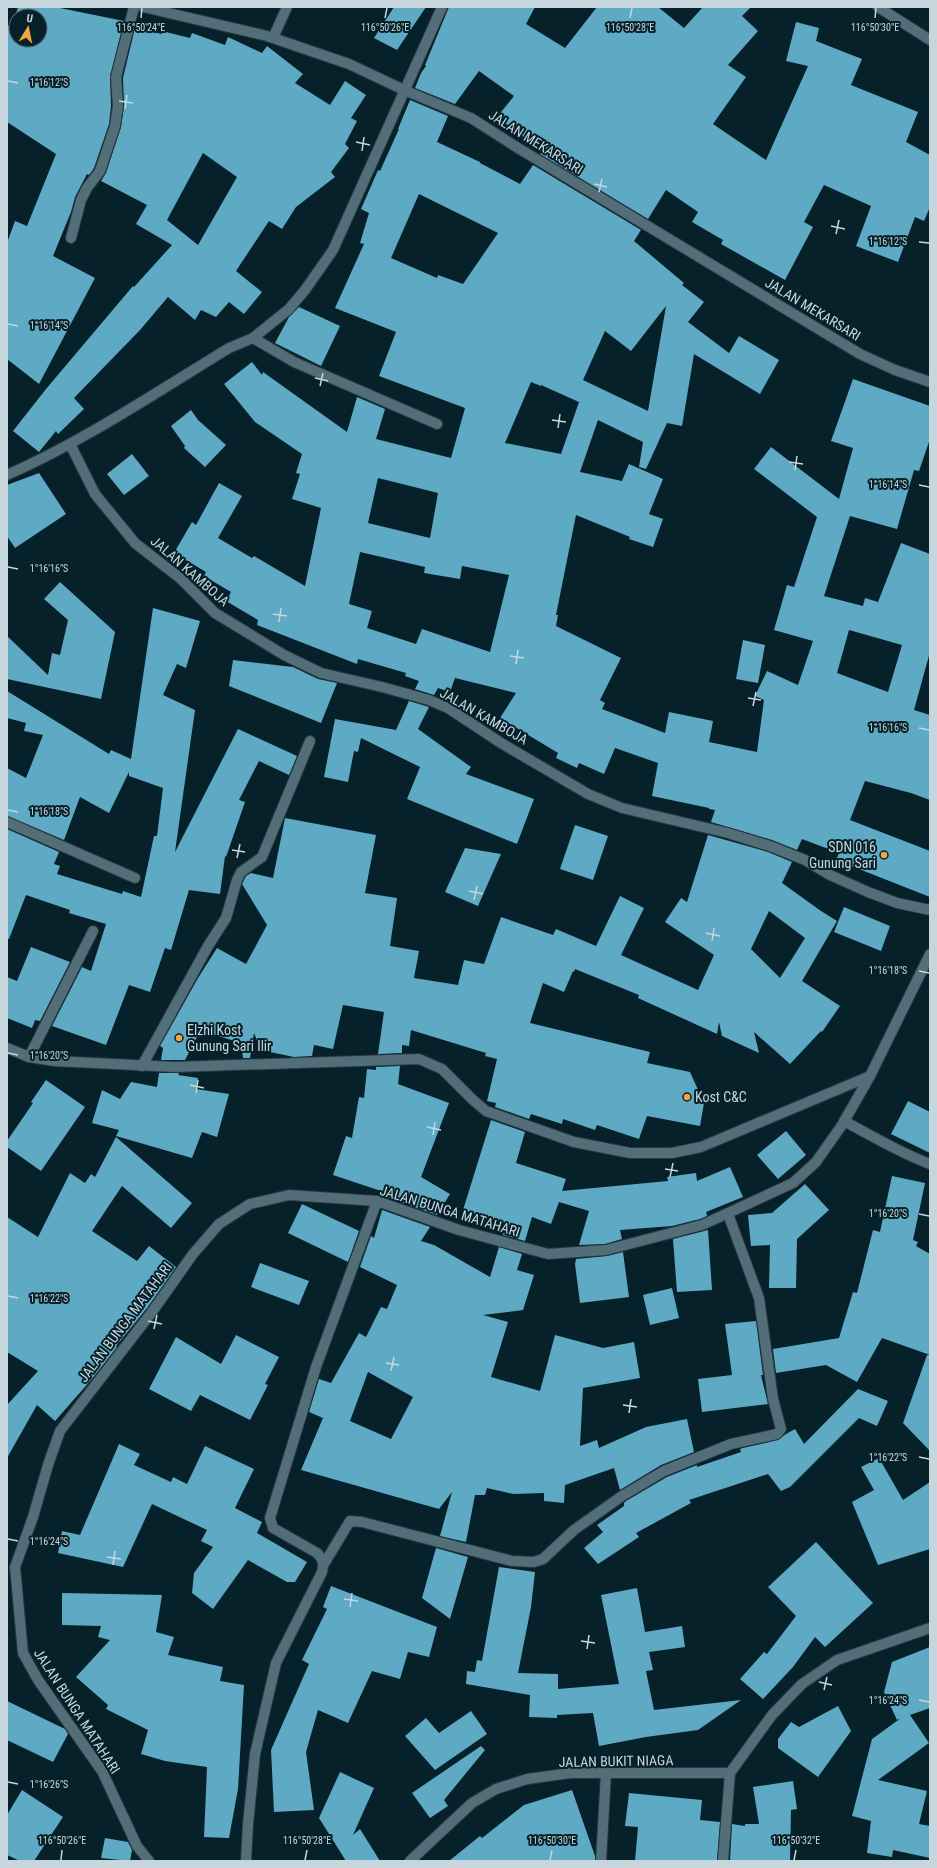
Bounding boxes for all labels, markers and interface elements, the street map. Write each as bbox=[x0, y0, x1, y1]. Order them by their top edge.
north arrow bbox=[8, 8, 48, 48]
text: U bbox=[25, 12, 34, 26]
text: 116°50'24"E bbox=[117, 22, 165, 33]
text: 116°50'26"E bbox=[361, 22, 409, 33]
text: 116°50'28"E bbox=[606, 22, 654, 33]
text: 116°50'30"E bbox=[851, 22, 899, 33]
text: 1°16'12"S bbox=[30, 77, 68, 88]
street label: JALAN MEKARSARI bbox=[486, 106, 586, 178]
text: 1°16'12"S bbox=[869, 236, 907, 247]
street label: JALAN MEKARSARI bbox=[762, 274, 864, 344]
text: 1°16'14"S bbox=[30, 320, 68, 331]
text: 1°16'14"S bbox=[869, 479, 907, 490]
street label: JALAN KAMBOJA bbox=[148, 533, 232, 609]
text: 1°16'16"S bbox=[30, 563, 68, 574]
street label: JALAN KAMBOJA bbox=[437, 684, 531, 748]
text: 1°16'16"S bbox=[869, 722, 907, 733]
text: 1°16'18"S bbox=[30, 806, 68, 817]
place label: SDN 016 Gunung Sari bbox=[809, 839, 876, 871]
marker: SDN 016 Gunung Sari bbox=[879, 850, 889, 860]
text: 1°16'18"S bbox=[869, 965, 907, 976]
place label: Elzhi Kost Gunung Sari Ilir bbox=[187, 1022, 271, 1054]
marker: Elzhi Kost Gunung Sari Ilir bbox=[174, 1033, 184, 1043]
text: 1°16'20"S bbox=[30, 1050, 68, 1061]
place label: Kost C&C bbox=[695, 1089, 747, 1105]
marker: Kost C&C bbox=[682, 1092, 692, 1102]
street label: JALAN BUNGA MATAHARI bbox=[378, 1182, 522, 1240]
text: 1°16'20"S bbox=[869, 1208, 907, 1219]
street label: JALAN BUNGA MATAHARI bbox=[75, 1259, 175, 1385]
text: 1°16'22"S bbox=[30, 1293, 68, 1304]
text: 1°16'22"S bbox=[869, 1452, 907, 1463]
text: 1°16'24"S bbox=[30, 1536, 68, 1547]
street label: JALAN BUNGA MATAHARI bbox=[31, 1646, 123, 1776]
text: 1°16'24"S bbox=[869, 1695, 907, 1706]
street label: JALAN BUKIT NIAGA bbox=[558, 1752, 674, 1770]
text: 1°16'26"S bbox=[30, 1779, 68, 1790]
text: 116°50'26"E bbox=[38, 1835, 86, 1846]
text: 116°50'28"E bbox=[283, 1835, 331, 1846]
text: 116°50'30"E bbox=[528, 1835, 576, 1846]
text: 116°50'32"E bbox=[772, 1835, 820, 1846]

